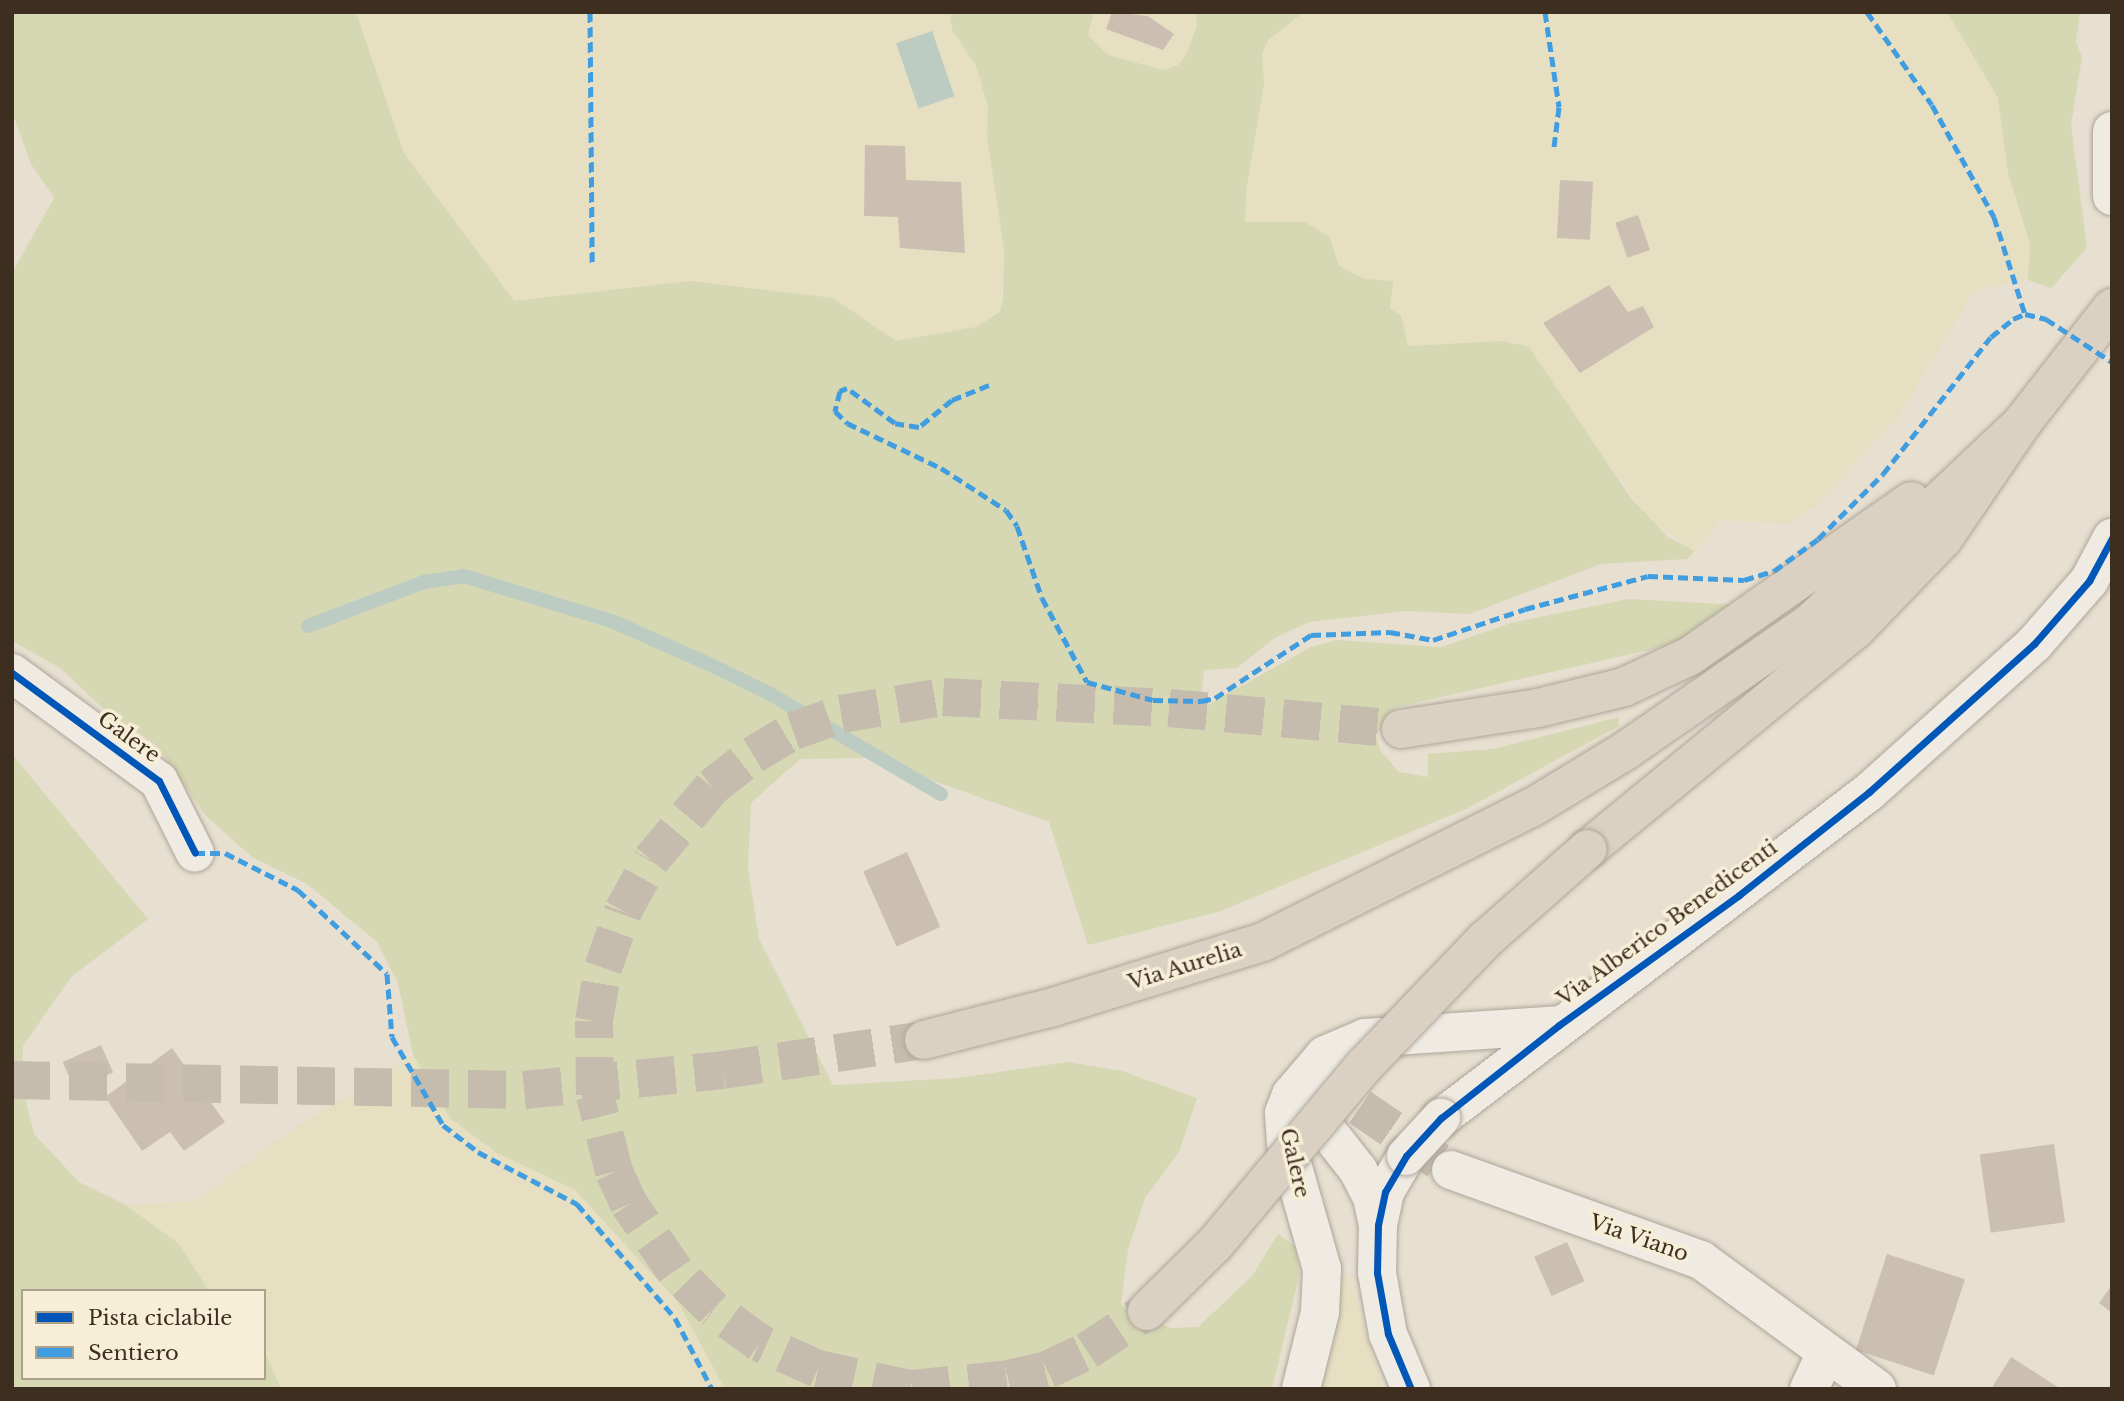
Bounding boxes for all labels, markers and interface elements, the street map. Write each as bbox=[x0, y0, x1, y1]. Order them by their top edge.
street label: Galere bbox=[93, 706, 165, 768]
street label: Via Alberico Benedicenti bbox=[1552, 834, 1782, 1012]
street label: Via Aurelia bbox=[1125, 937, 1245, 995]
street label: Galere bbox=[1275, 1126, 1315, 1200]
street label: Via Viano bbox=[1586, 1209, 1692, 1267]
legend bbox=[21, 1289, 266, 1380]
text: Pista ciclabile bbox=[88, 1305, 232, 1331]
text: Sentiero bbox=[88, 1340, 179, 1366]

